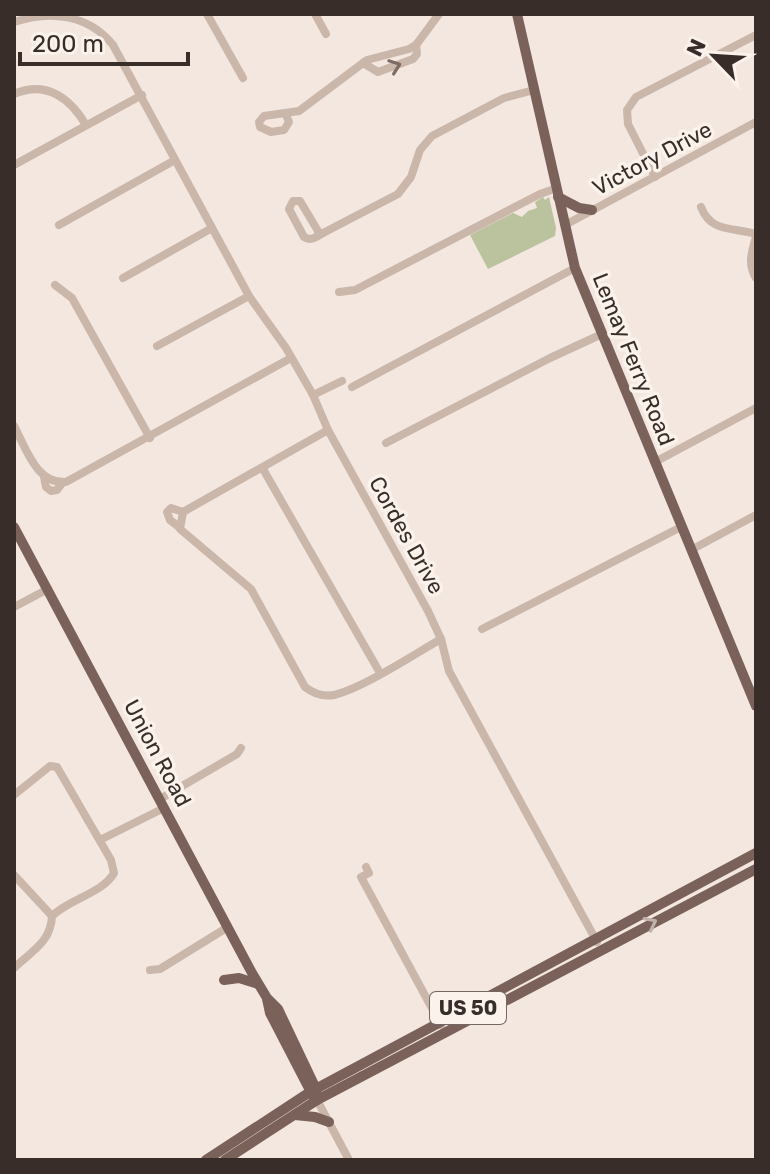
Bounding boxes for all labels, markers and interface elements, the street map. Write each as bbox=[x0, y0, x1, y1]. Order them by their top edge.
scale bar bbox=[20, 16, 188, 66]
north arrow bbox=[674, 16, 754, 96]
text: 200 m bbox=[32, 30, 104, 58]
text: N bbox=[681, 35, 712, 61]
one-way arrow bbox=[387, 59, 401, 75]
street label: Victory Drive bbox=[588, 116, 717, 201]
street label: Lemay Ferry Road bbox=[587, 269, 680, 449]
street label: Cordes Drive bbox=[363, 472, 450, 599]
street label: Union Road bbox=[118, 695, 197, 811]
one-way arrow bbox=[642, 917, 657, 932]
road number: US 50 bbox=[430, 992, 506, 1024]

